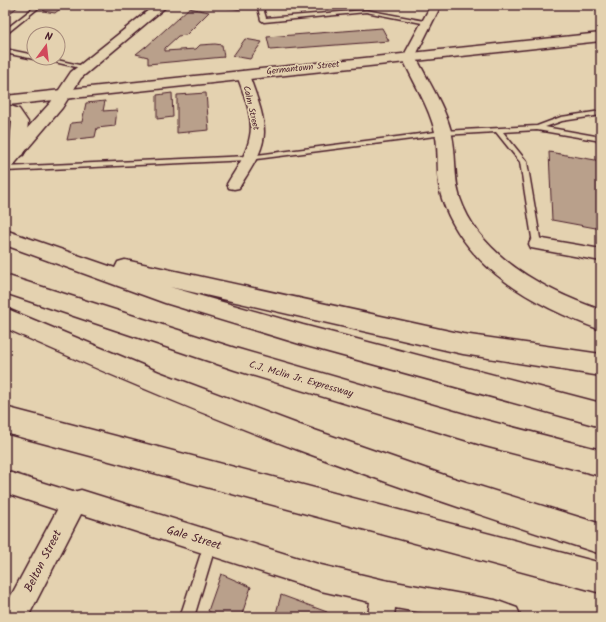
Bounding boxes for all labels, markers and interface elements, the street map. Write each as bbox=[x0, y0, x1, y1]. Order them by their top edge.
north arrow bbox=[26, 26, 66, 66]
text: N bbox=[43, 28, 54, 47]
street label: Germantown Street bbox=[266, 57, 341, 79]
street label: Calm Street bbox=[239, 84, 264, 132]
street label: C.J. Mclin Jr. Expressway bbox=[247, 356, 355, 402]
street label: Gale Street bbox=[164, 521, 224, 555]
street label: Belton Street bbox=[19, 526, 67, 595]

